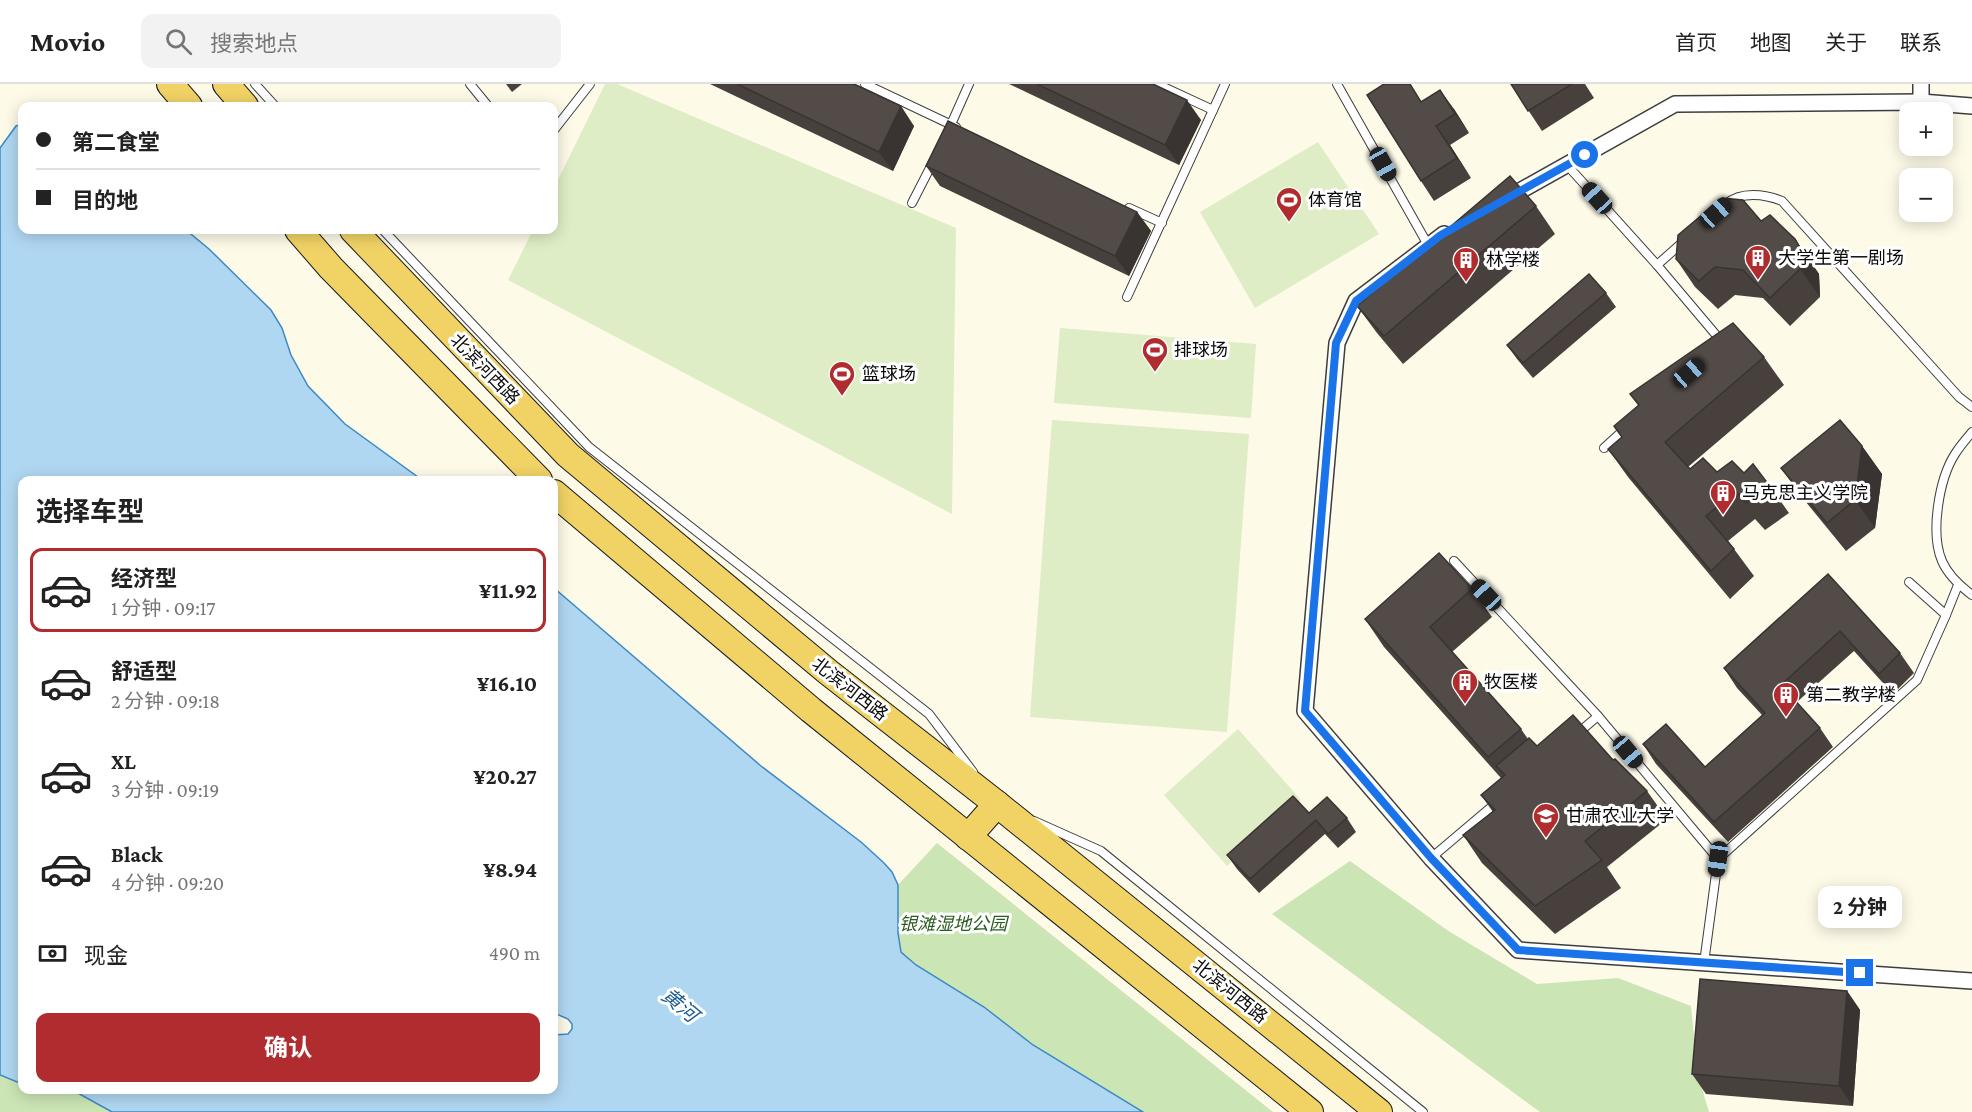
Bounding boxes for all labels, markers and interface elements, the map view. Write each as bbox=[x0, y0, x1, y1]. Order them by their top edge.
search box bbox=[141, 14, 561, 68]
icon: search bbox=[162, 25, 195, 58]
text: Movio bbox=[30, 26, 105, 57]
text: 搜索地点 bbox=[210, 31, 298, 56]
text: 首页 bbox=[1675, 31, 1717, 55]
text: 地图 bbox=[1750, 31, 1792, 55]
text: 关于 bbox=[1825, 31, 1867, 55]
text: 联系 bbox=[1900, 31, 1942, 55]
map controls bbox=[1899, 102, 1953, 222]
button: + bbox=[1899, 102, 1953, 156]
text: 第二食堂 bbox=[72, 130, 160, 155]
route start bbox=[1571, 141, 1598, 168]
car bbox=[1366, 144, 1400, 184]
button: − bbox=[1899, 168, 1953, 222]
car bbox=[1578, 179, 1616, 217]
sports icon: 体育馆 bbox=[1274, 185, 1304, 223]
text: 目的地 bbox=[72, 188, 138, 213]
place label: 体育馆 bbox=[1308, 190, 1362, 210]
car bbox=[1697, 194, 1735, 232]
building icon: 大学生第一剧场 bbox=[1743, 243, 1773, 281]
building icon: 林学楼 bbox=[1451, 245, 1481, 283]
place label: 大学生第一剧场 bbox=[1778, 248, 1904, 268]
place label: 林学楼 bbox=[1486, 250, 1540, 270]
street label: 北滨河西路 bbox=[447, 330, 523, 408]
sports icon: 排球场 bbox=[1140, 335, 1170, 373]
place label: 排球场 bbox=[1174, 340, 1228, 360]
car bbox=[1670, 354, 1708, 392]
sports icon: 篮球场 bbox=[827, 359, 857, 397]
place label: 篮球场 bbox=[862, 364, 916, 384]
building icon: 马克思主义学院 bbox=[1708, 478, 1738, 516]
place label: 马克思主义学院 bbox=[1742, 483, 1868, 503]
text: 选择车型 bbox=[36, 497, 144, 527]
icon: car bbox=[39, 563, 93, 617]
text: 经济型 bbox=[111, 566, 177, 591]
car bbox=[1467, 576, 1505, 614]
text: ¥11.92 bbox=[479, 578, 537, 603]
text: 1 分钟 · 09:17 bbox=[111, 597, 216, 619]
street label: 北滨河西路 bbox=[808, 653, 892, 725]
icon: car bbox=[39, 656, 93, 710]
text: 舒适型 bbox=[111, 659, 177, 684]
building icon: 牧医楼 bbox=[1450, 667, 1480, 705]
text: ¥16.10 bbox=[477, 671, 537, 696]
place label: 牧医楼 bbox=[1484, 672, 1538, 692]
building icon: 第二教学楼 bbox=[1771, 680, 1801, 718]
place label: 第二教学楼 bbox=[1806, 685, 1896, 705]
text: 2 分钟 · 09:18 bbox=[111, 690, 220, 712]
car bbox=[1610, 732, 1646, 772]
icon: car bbox=[39, 749, 93, 803]
text: XL bbox=[111, 749, 136, 774]
text: ¥20.27 bbox=[473, 764, 537, 789]
text: 3 分钟 · 09:19 bbox=[111, 779, 219, 801]
school or university icon: 甘肃农业大学 bbox=[1531, 801, 1561, 839]
place label: 甘肃农业大学 bbox=[1566, 806, 1674, 826]
car bbox=[1707, 840, 1729, 878]
icon: car bbox=[39, 842, 93, 896]
text: Black bbox=[111, 842, 163, 867]
text: ¥8.94 bbox=[483, 857, 537, 882]
text: 4 分钟 · 09:20 bbox=[111, 872, 224, 894]
callout: 2 分钟 bbox=[1818, 886, 1902, 928]
text: 2 分钟 bbox=[1833, 896, 1887, 918]
park label: 银滩湿地公园 bbox=[899, 914, 1010, 934]
icon: cash bbox=[36, 937, 69, 970]
text: 490 m bbox=[489, 942, 540, 964]
text: 现金 bbox=[84, 943, 128, 968]
street label: 北滨河西路 bbox=[1189, 955, 1271, 1027]
route end bbox=[1846, 959, 1873, 986]
water label: 黄河 bbox=[658, 984, 705, 1029]
button: 确认 bbox=[36, 1013, 540, 1082]

